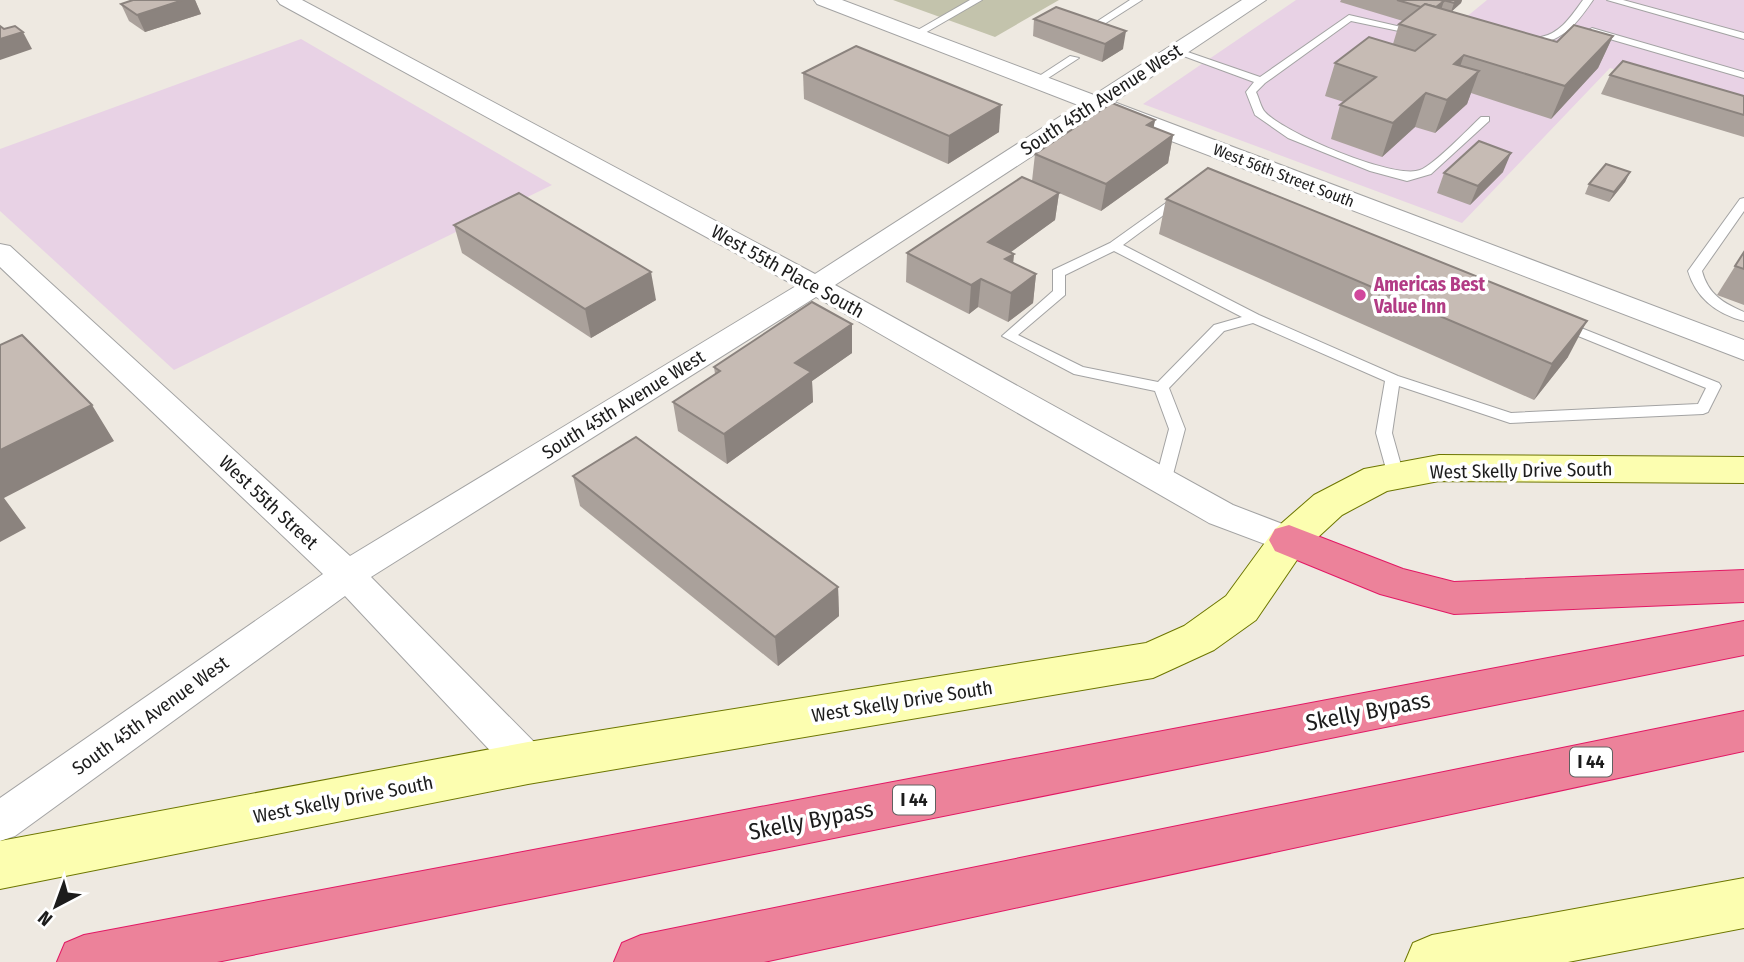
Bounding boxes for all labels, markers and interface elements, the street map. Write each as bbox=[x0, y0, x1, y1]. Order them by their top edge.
street label: South 45th Avenue West bbox=[1016, 38, 1187, 160]
street label: West 56th Street South bbox=[1211, 140, 1357, 211]
street label: West 55th Place South bbox=[707, 220, 868, 323]
place label: Americas Best Value Inn bbox=[1373, 273, 1486, 318]
marker: Americas Best Value Inn bbox=[1352, 287, 1368, 303]
street label: South 45th Avenue West bbox=[538, 345, 710, 464]
street label: West 55th Street bbox=[214, 451, 323, 555]
street label: West Skelly Drive South bbox=[1429, 457, 1613, 484]
street label: South 45th Avenue West bbox=[68, 650, 234, 780]
street label: West Skelly Drive South bbox=[810, 676, 994, 727]
street label: Skelly Bypass bbox=[1303, 685, 1433, 737]
road number: I 44 bbox=[1570, 748, 1612, 776]
street label: West Skelly Drive South bbox=[251, 771, 435, 828]
road number: I 44 bbox=[893, 786, 935, 814]
street label: Skelly Bypass bbox=[746, 794, 876, 846]
north arrow bbox=[21, 871, 91, 941]
text: N bbox=[33, 906, 57, 931]

